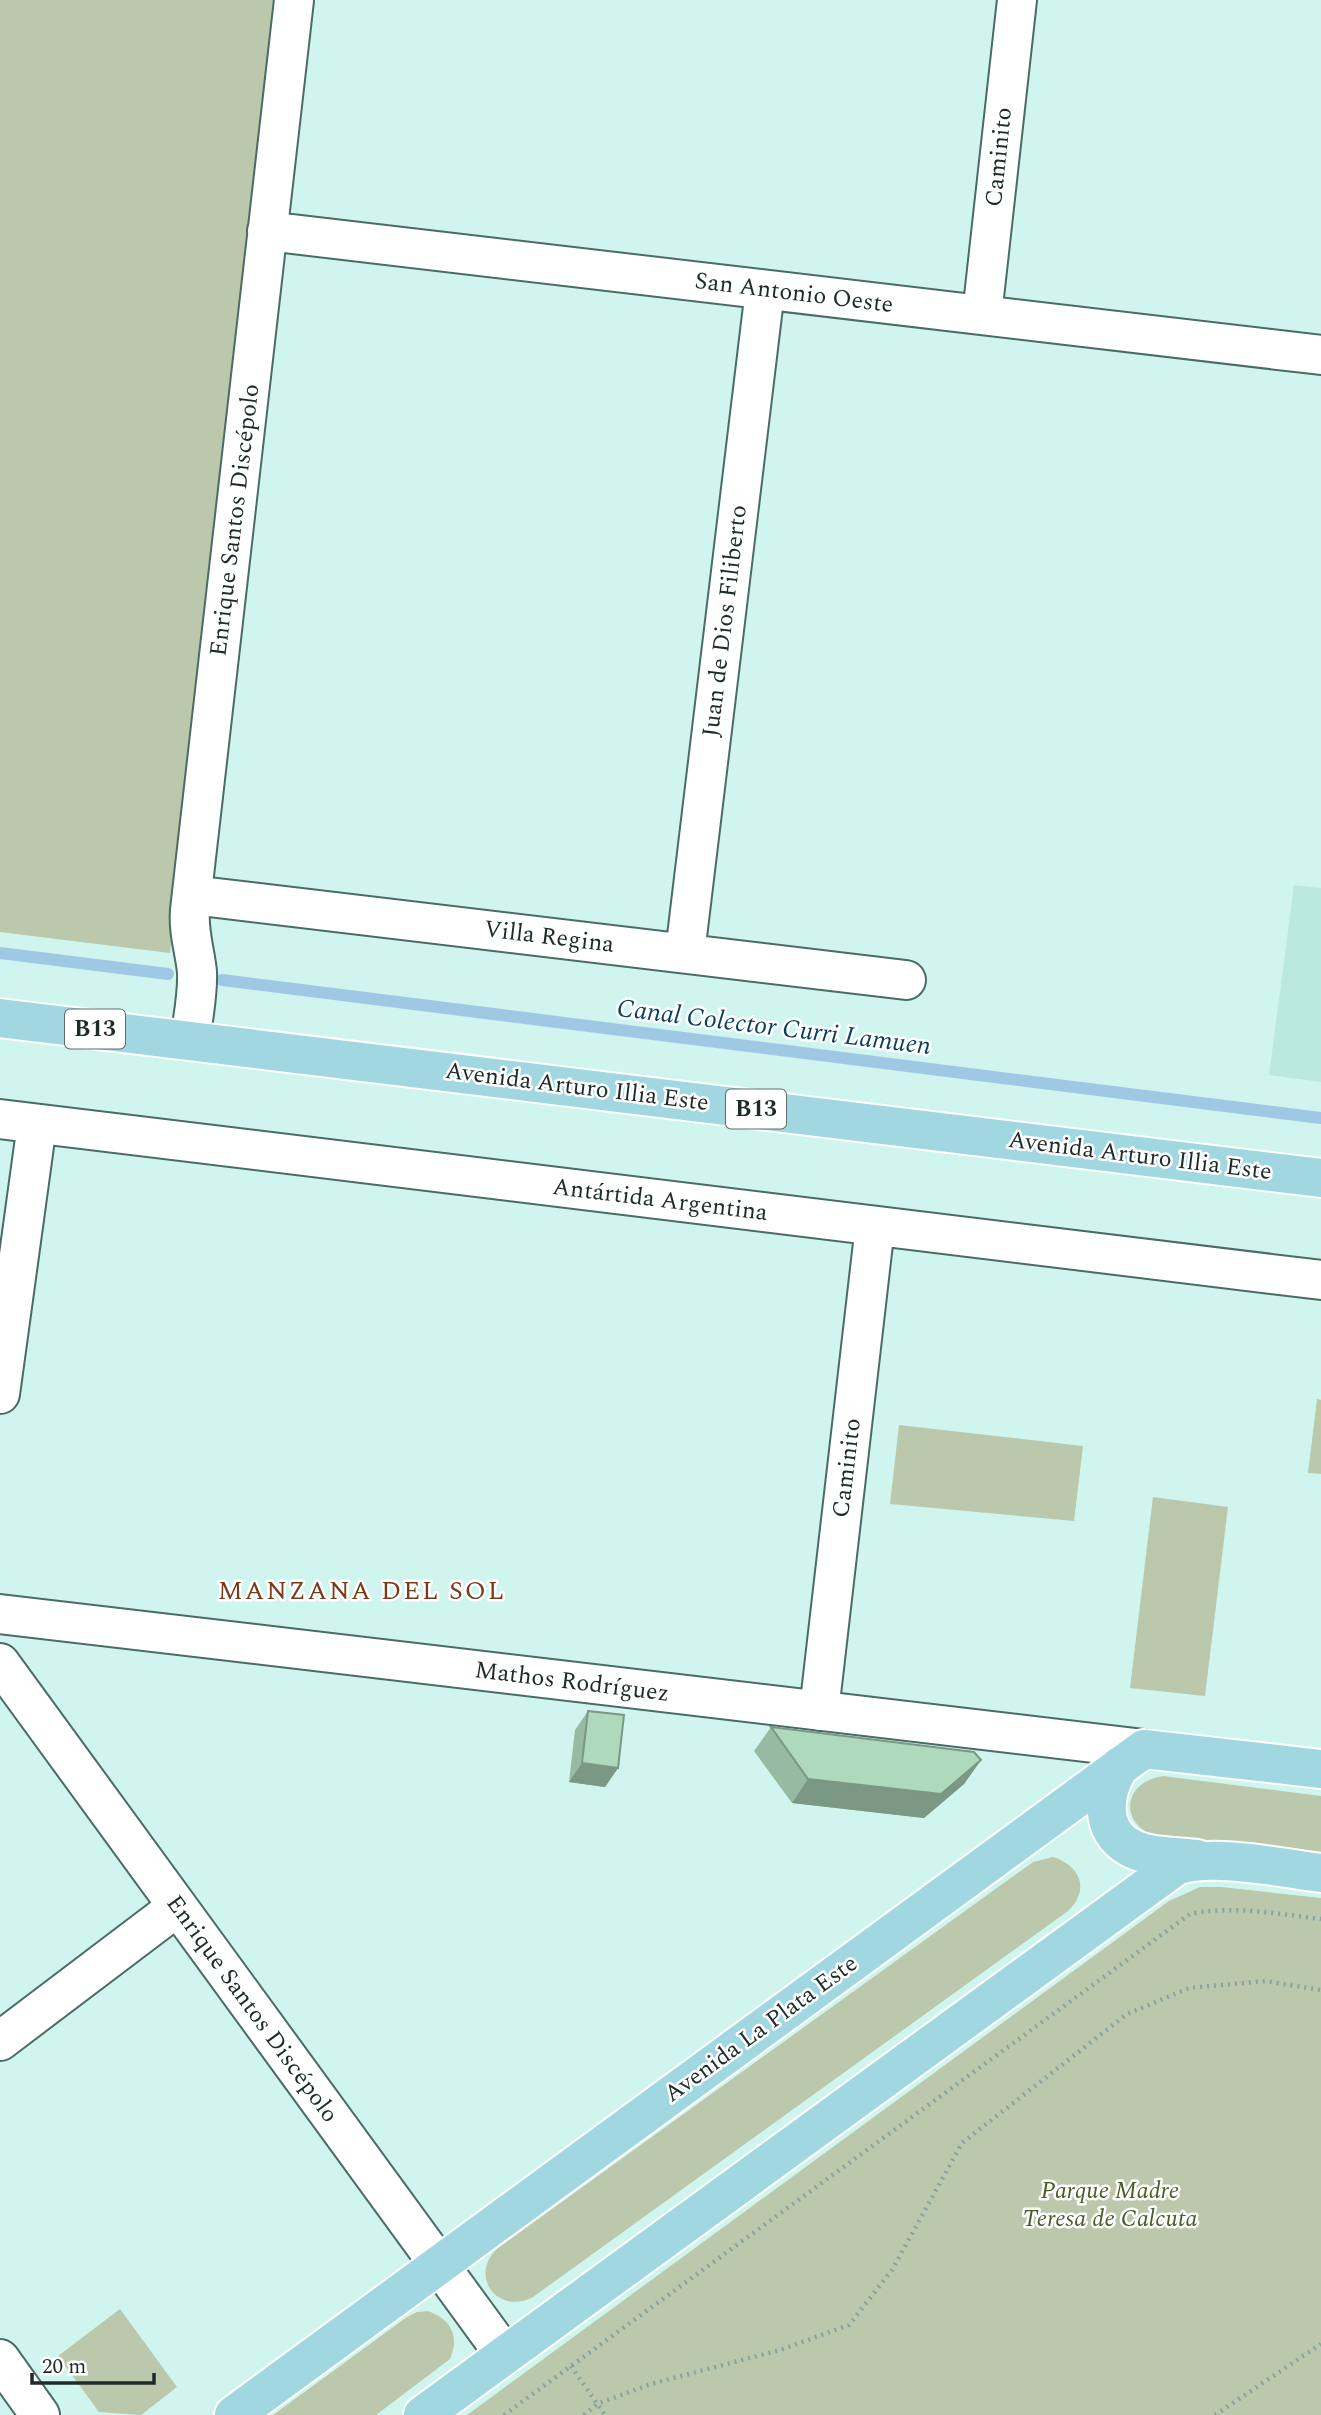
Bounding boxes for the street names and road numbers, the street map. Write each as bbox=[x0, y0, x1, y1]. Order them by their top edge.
street label: Caminito bbox=[976, 105, 1022, 209]
street label: San Antonio Oeste bbox=[693, 263, 895, 323]
street label: Enrique Santos Discépolo bbox=[200, 382, 270, 658]
street label: Juan de Dios Filiberto bbox=[693, 503, 757, 739]
street label: Villa Regina bbox=[482, 911, 616, 963]
road number: B13 bbox=[65, 1010, 125, 1048]
street label: Avenida Arturo Illia Este bbox=[443, 1053, 711, 1121]
road number: B13 bbox=[726, 1090, 786, 1128]
street label: Avenida Arturo Illia Este bbox=[1006, 1122, 1274, 1190]
street label: Antártida Argentina bbox=[550, 1169, 770, 1231]
street label: Caminito bbox=[823, 1416, 871, 1520]
street label: Mathos Rodríguez bbox=[473, 1652, 671, 1712]
street label: Enrique Santos Discépolo bbox=[157, 1888, 347, 2130]
street label: Avenida La Plata Este bbox=[657, 1946, 865, 2112]

